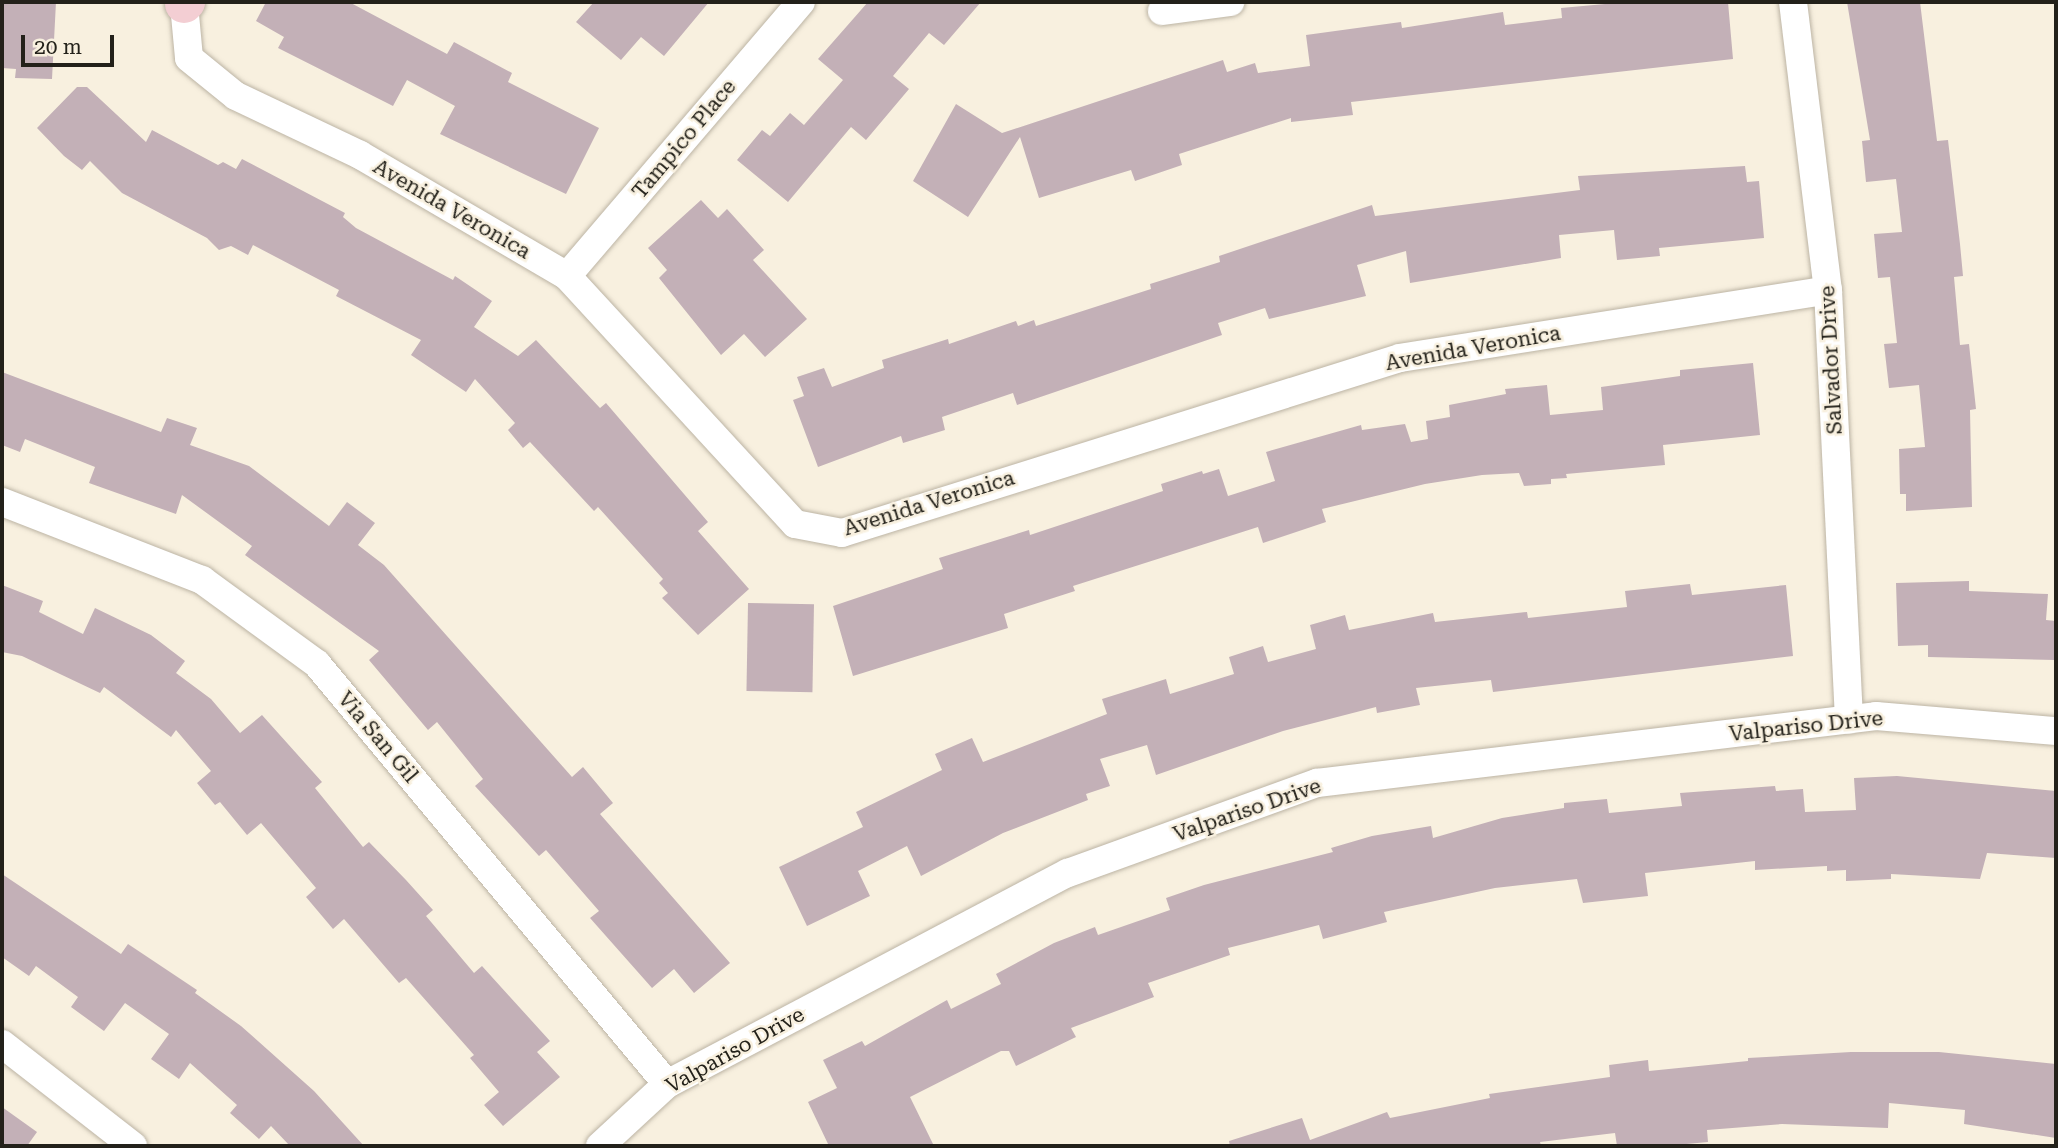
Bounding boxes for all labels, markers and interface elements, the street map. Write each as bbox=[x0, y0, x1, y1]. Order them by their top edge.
scale bar bbox=[24, 21, 117, 65]
text: 20 m bbox=[34, 35, 82, 59]
street label: Tampico Place bbox=[627, 74, 741, 204]
street label: Avenida Veronica bbox=[369, 154, 535, 264]
street label: Salvador Drive bbox=[1815, 285, 1847, 435]
street label: Avenida Veronica bbox=[1383, 320, 1563, 376]
street label: Avenida Veronica bbox=[840, 465, 1018, 541]
street label: Via San Gil bbox=[333, 686, 423, 788]
street label: Valpariso Drive bbox=[1728, 705, 1884, 747]
street label: Valpariso Drive bbox=[1170, 773, 1324, 847]
street label: Valpariso Drive bbox=[661, 1002, 809, 1098]

